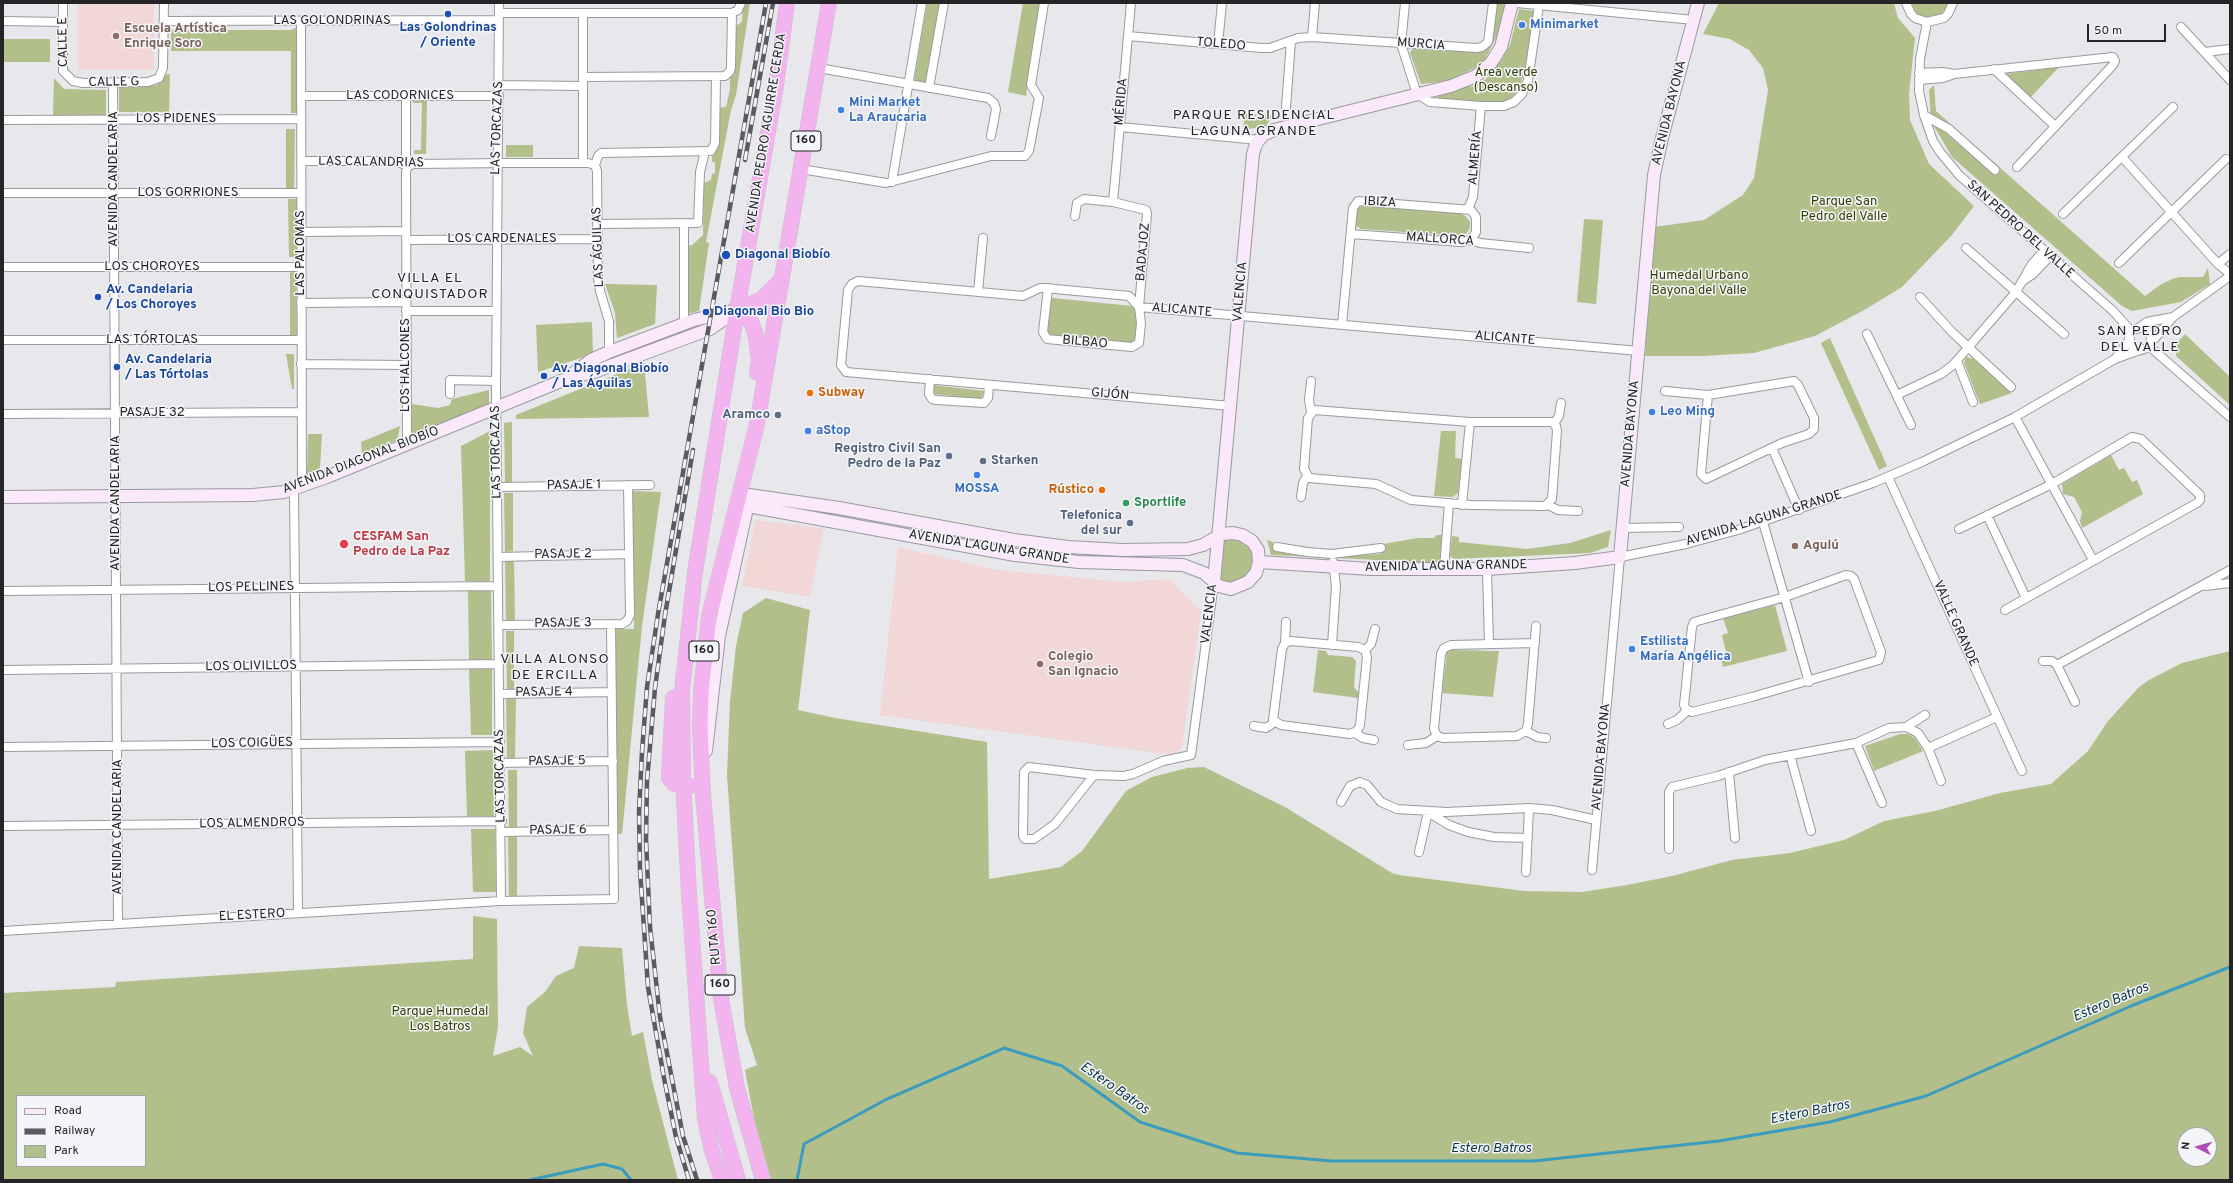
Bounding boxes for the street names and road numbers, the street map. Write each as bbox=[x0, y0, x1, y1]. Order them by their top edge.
street label: LAS GOLONDRINAS bbox=[273, 13, 391, 29]
street label: CALLE E bbox=[56, 17, 72, 67]
street label: AVENIDA PEDRO AGUIRRE CERDA bbox=[743, 32, 791, 234]
street label: TOLEDO bbox=[1196, 35, 1246, 55]
street label: MURCIA bbox=[1396, 36, 1446, 54]
street label: AVENIDA BAYONA bbox=[1649, 59, 1691, 167]
street label: CALLE G bbox=[88, 75, 140, 91]
street label: MÉRIDA bbox=[1112, 78, 1132, 126]
street label: LAS TORCAZAS bbox=[489, 81, 507, 175]
street label: LAS CODORNICES bbox=[346, 88, 454, 104]
street label: AVENIDA CANDELARIA bbox=[106, 111, 122, 247]
street label: LOS PIDENES bbox=[136, 111, 216, 127]
street label: ALMERÍA bbox=[1466, 130, 1486, 186]
road number: 160 bbox=[791, 131, 821, 151]
street label: LAS CALANDRIAS bbox=[318, 154, 424, 172]
street label: SAN PEDRO DEL VALLE bbox=[1963, 178, 2077, 282]
street label: LOS GORRIONES bbox=[138, 185, 238, 201]
street label: IBIZA bbox=[1363, 194, 1397, 212]
street label: LAS ÁGUILAS bbox=[590, 206, 608, 288]
street label: LAS PALOMAS bbox=[293, 210, 309, 296]
street label: BADAJOZ bbox=[1134, 222, 1154, 282]
street label: MALLORCA bbox=[1405, 230, 1475, 250]
street label: LOS CARDENALES bbox=[447, 231, 557, 247]
street label: LOS CHOROYES bbox=[104, 259, 200, 275]
street label: VALENCIA bbox=[1231, 261, 1251, 323]
street label: ALICANTE bbox=[1151, 301, 1213, 321]
street label: LOS HALCONES bbox=[398, 318, 414, 412]
street label: ALICANTE bbox=[1474, 329, 1536, 349]
street label: LAS TÓRTOLAS bbox=[106, 332, 198, 348]
street label: BILBAO bbox=[1062, 333, 1108, 353]
street label: AVENIDA BAYONA bbox=[1619, 380, 1643, 488]
street label: GIJÓN bbox=[1090, 386, 1130, 404]
street label: PASAJE 32 bbox=[119, 405, 185, 421]
street label: LAS TORCAZAS bbox=[488, 405, 506, 499]
street label: AVENIDA DIAGONAL BIOBÍO bbox=[281, 424, 441, 498]
street label: AVENIDA CANDELARIA bbox=[108, 435, 124, 571]
street label: PASAJE 1 bbox=[547, 478, 601, 494]
street label: AVENIDA LAGUNA GRANDE bbox=[1684, 488, 1844, 550]
street label: AVENIDA LAGUNA GRANDE bbox=[907, 528, 1071, 568]
street label: PASAJE 2 bbox=[534, 547, 592, 563]
street label: AVENIDA LAGUNA GRANDE bbox=[1365, 558, 1527, 576]
street label: VALLE GRANDE bbox=[1929, 578, 1981, 670]
street label: LOS PELLINES bbox=[208, 579, 294, 597]
street label: VALENCIA bbox=[1199, 583, 1221, 645]
street label: PASAJE 3 bbox=[534, 616, 592, 632]
road number: 160 bbox=[689, 641, 719, 661]
street label: LOS OLIVILLOS bbox=[205, 658, 297, 676]
street label: PASAJE 4 bbox=[515, 685, 573, 701]
street label: AVENIDA BAYONA bbox=[1590, 703, 1614, 811]
street label: LAS TORCAZAS bbox=[492, 729, 510, 823]
street label: LOS COIGÜES bbox=[211, 735, 293, 753]
street label: PASAJE 5 bbox=[528, 754, 586, 770]
street label: AVENIDA CANDELARIA bbox=[110, 759, 126, 895]
street label: LOS ALMENDROS bbox=[199, 815, 305, 833]
street label: PASAJE 6 bbox=[529, 823, 587, 839]
street label: EL ESTERO bbox=[218, 906, 286, 926]
street label: RUTA 160 bbox=[705, 908, 725, 966]
road number: 160 bbox=[705, 975, 735, 995]

